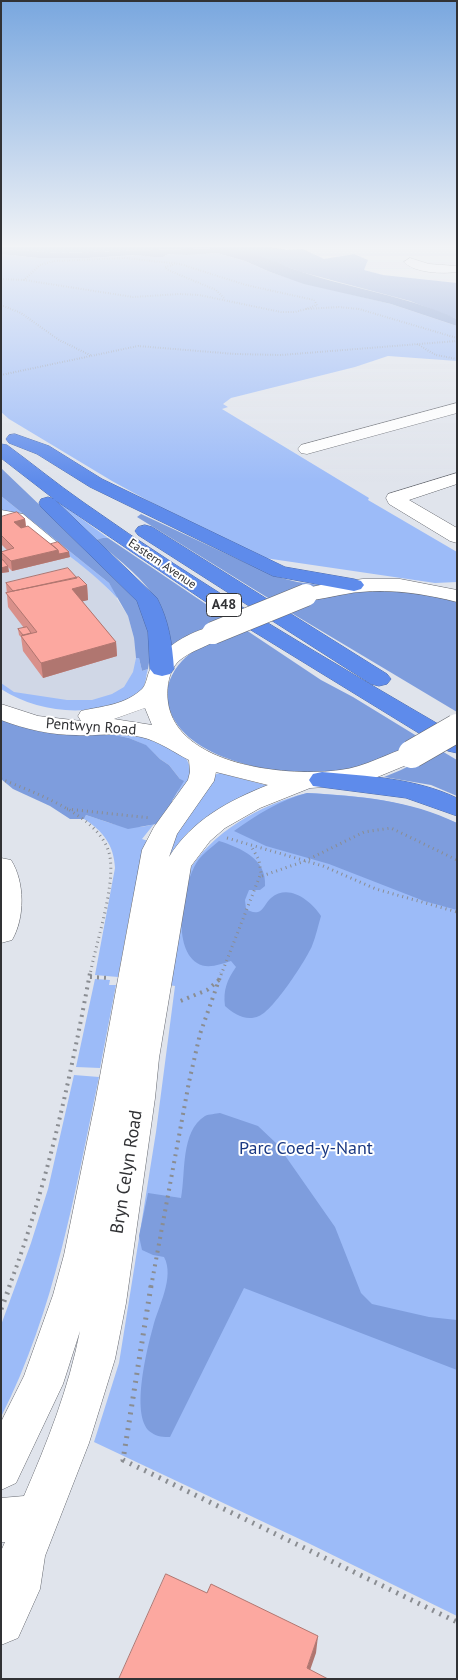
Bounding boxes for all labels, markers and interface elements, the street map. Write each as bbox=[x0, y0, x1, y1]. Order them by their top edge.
street label: Eastern Avenue bbox=[125, 536, 199, 592]
road number: A48 bbox=[206, 594, 242, 616]
street label: Pentwyn Road bbox=[45, 715, 137, 739]
street label: Bryn Celyn Road bbox=[107, 1109, 147, 1235]
park label: Parc Coed-y-Nant bbox=[239, 1138, 373, 1160]

